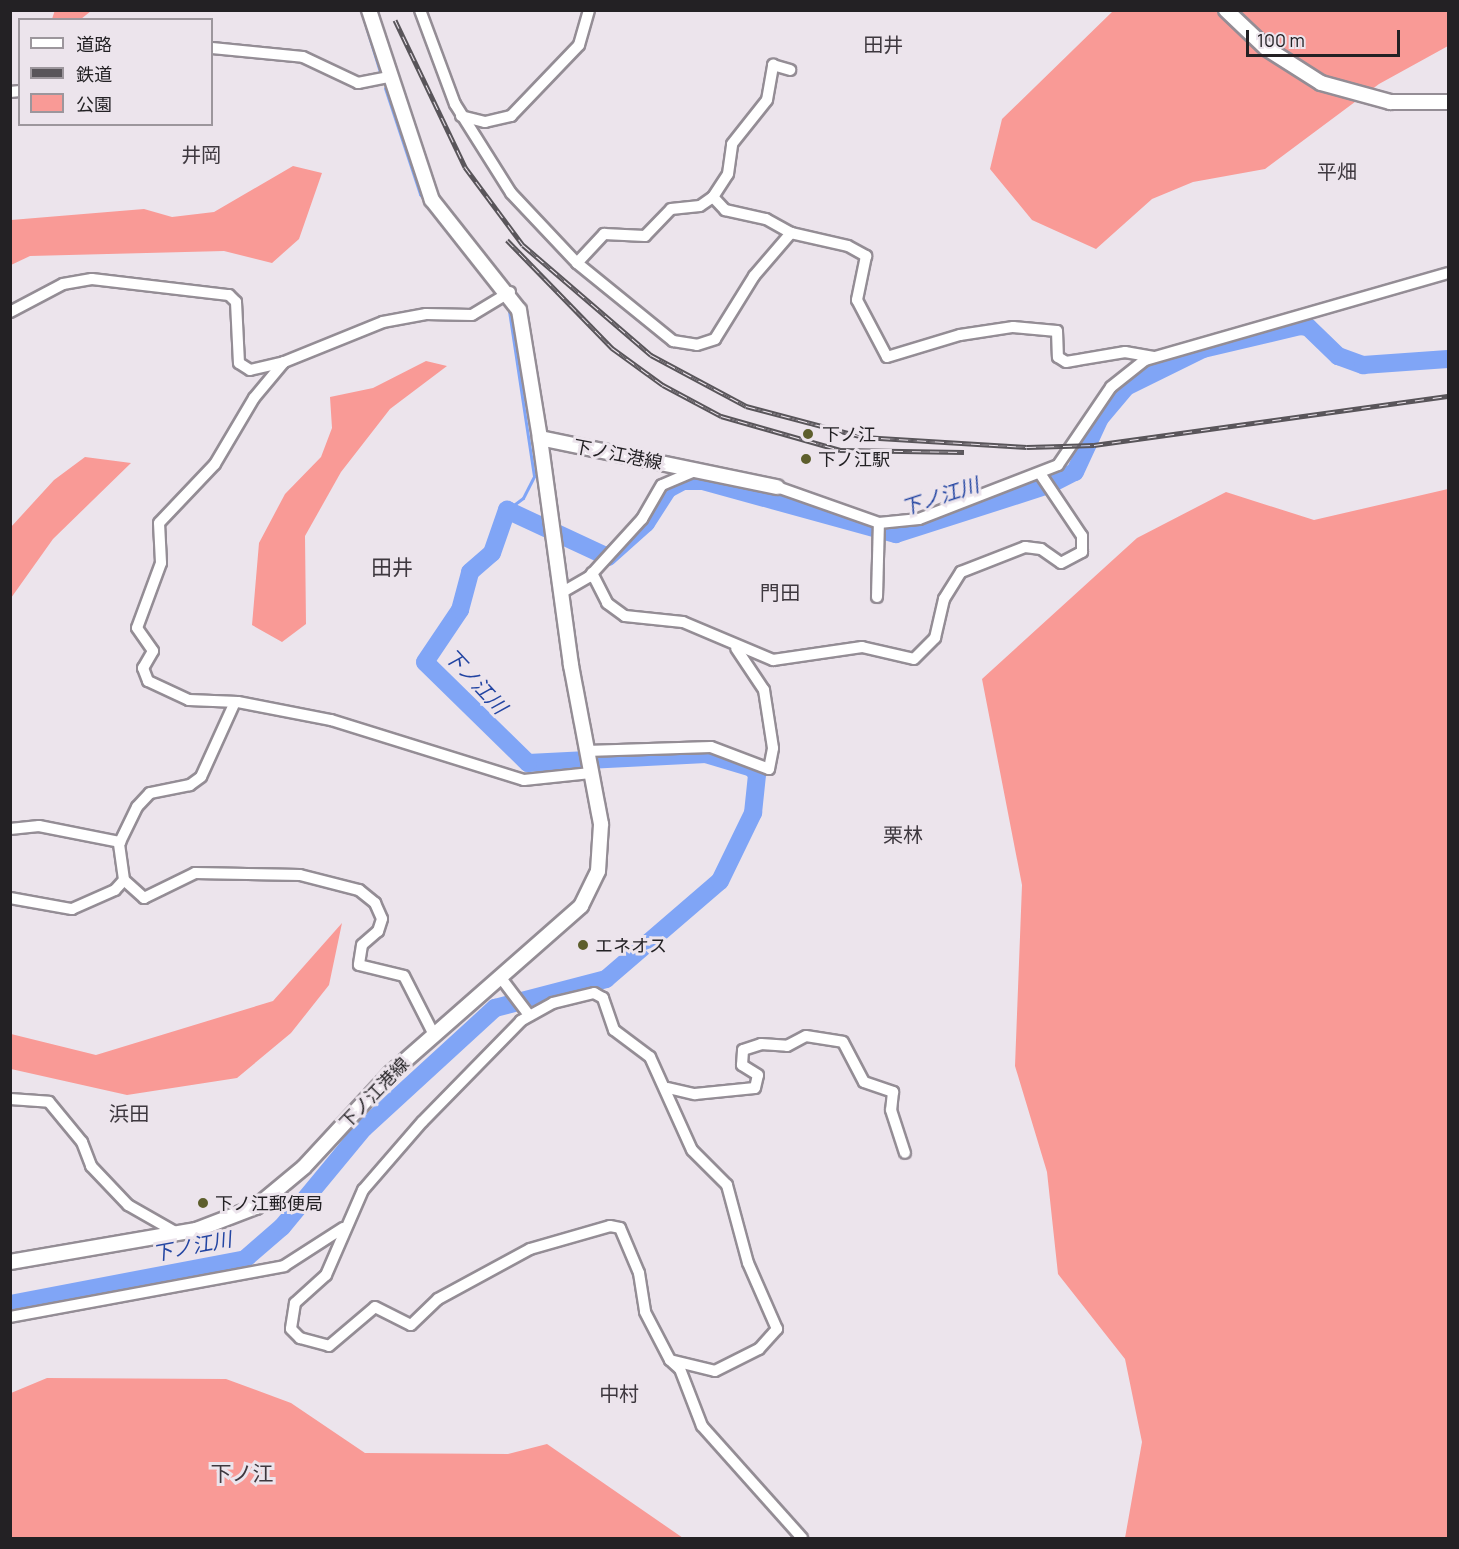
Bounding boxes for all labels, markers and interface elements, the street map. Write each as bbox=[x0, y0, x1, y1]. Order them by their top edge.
legend bbox=[18, 18, 213, 126]
scale bar bbox=[1249, 18, 1404, 56]
text: 100 m bbox=[1257, 28, 1305, 52]
text: 道路 bbox=[76, 32, 112, 56]
district label: 田井 bbox=[863, 32, 903, 56]
text: 鉄道 bbox=[76, 62, 112, 86]
text: 公園 bbox=[76, 92, 112, 116]
district label: 井岡 bbox=[181, 142, 221, 166]
district label: 平畑 bbox=[1317, 159, 1357, 183]
place label: 下ノ江 bbox=[822, 423, 876, 445]
marker: 下ノ江 bbox=[799, 425, 817, 443]
street label: 下ノ江港線 bbox=[572, 435, 664, 473]
place label: 下ノ江駅 bbox=[818, 448, 890, 470]
marker: 下ノ江駅 bbox=[799, 452, 813, 466]
water label: 下ノ江川 bbox=[898, 472, 982, 520]
district label: 田井 bbox=[371, 554, 413, 580]
district label: 門田 bbox=[760, 580, 800, 604]
water label: 下ノ江川 bbox=[440, 644, 512, 718]
district label: 栗林 bbox=[883, 822, 923, 846]
place label: エネオス bbox=[595, 934, 667, 956]
marker: エネオス bbox=[576, 938, 590, 952]
street label: 下ノ江港線 bbox=[335, 1053, 413, 1133]
district label: 浜田 bbox=[109, 1101, 149, 1125]
place label: 下ノ江郵便局 bbox=[215, 1192, 323, 1214]
marker: 下ノ江郵便局 bbox=[196, 1196, 210, 1210]
water label: 下ノ江川 bbox=[150, 1227, 234, 1265]
district label: 中村 bbox=[599, 1381, 639, 1405]
district label: 下ノ江 bbox=[211, 1460, 273, 1486]

